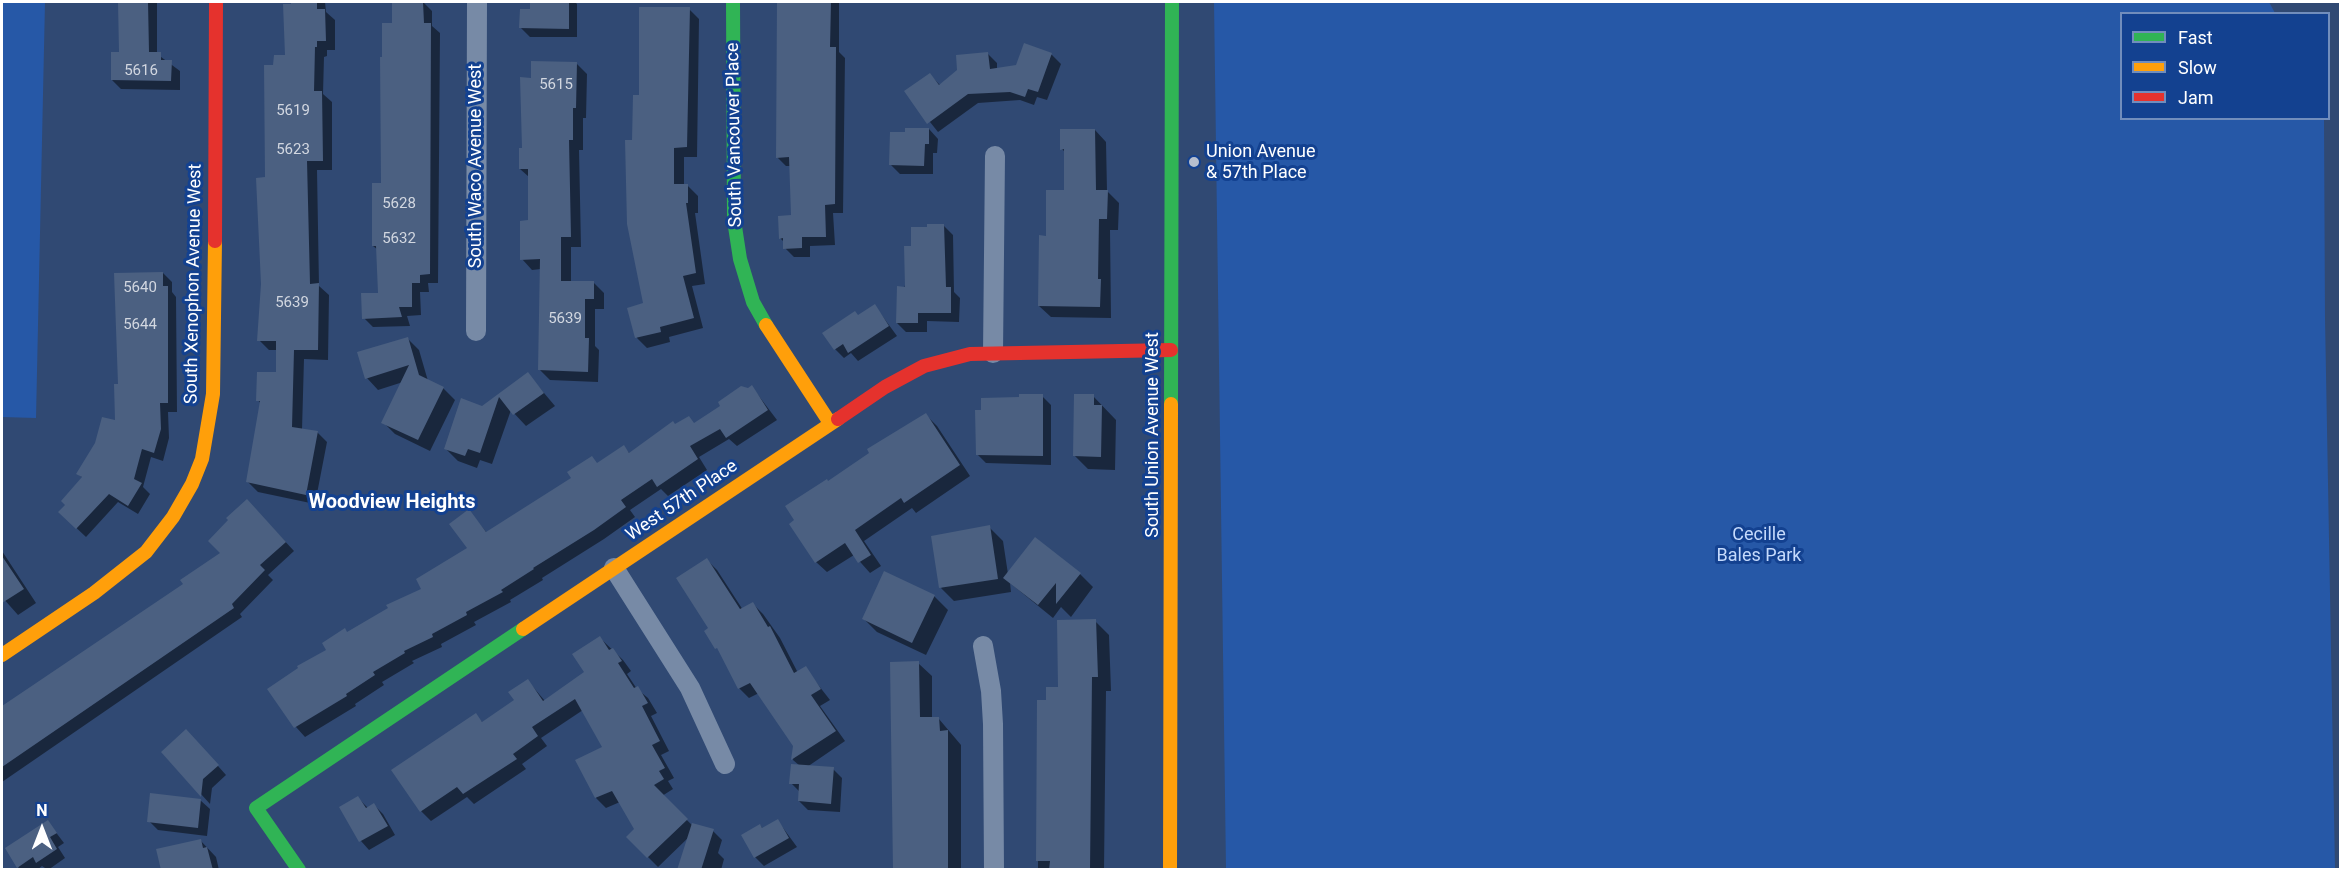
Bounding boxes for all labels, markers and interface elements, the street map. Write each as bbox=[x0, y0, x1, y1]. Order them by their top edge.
legend bbox=[2120, 12, 2330, 120]
text: Fast bbox=[2178, 27, 2213, 48]
street label: South Vancouver Place bbox=[723, 42, 747, 228]
text: Slow bbox=[2178, 57, 2217, 78]
house number: 5616 bbox=[124, 62, 158, 80]
street label: South Waco Avenue West bbox=[465, 64, 487, 268]
house number: 5615 bbox=[539, 76, 573, 94]
text: Jam bbox=[2178, 87, 2214, 108]
house number: 5619 bbox=[276, 102, 310, 120]
house number: 5623 bbox=[276, 141, 310, 159]
place label: Union Avenue & 57th Place bbox=[1206, 141, 1316, 184]
marker: Union Avenue & 57th Place bbox=[1187, 155, 1201, 169]
street label: South Xenophon Avenue West bbox=[181, 164, 207, 404]
house number: 5628 bbox=[382, 195, 416, 213]
house number: 5632 bbox=[382, 230, 416, 248]
house number: 5640 bbox=[123, 279, 157, 297]
house number: 5639 bbox=[275, 294, 309, 312]
house number: 5639 bbox=[548, 310, 582, 328]
house number: 5644 bbox=[123, 316, 157, 334]
street label: South Union Avenue West bbox=[1142, 332, 1164, 538]
street label: West 57th Place bbox=[622, 456, 742, 546]
district label: Woodview Heights bbox=[309, 491, 475, 515]
park label: Cecille Bales Park bbox=[1717, 524, 1801, 566]
north arrow bbox=[12, 799, 72, 859]
text: N bbox=[36, 801, 48, 820]

